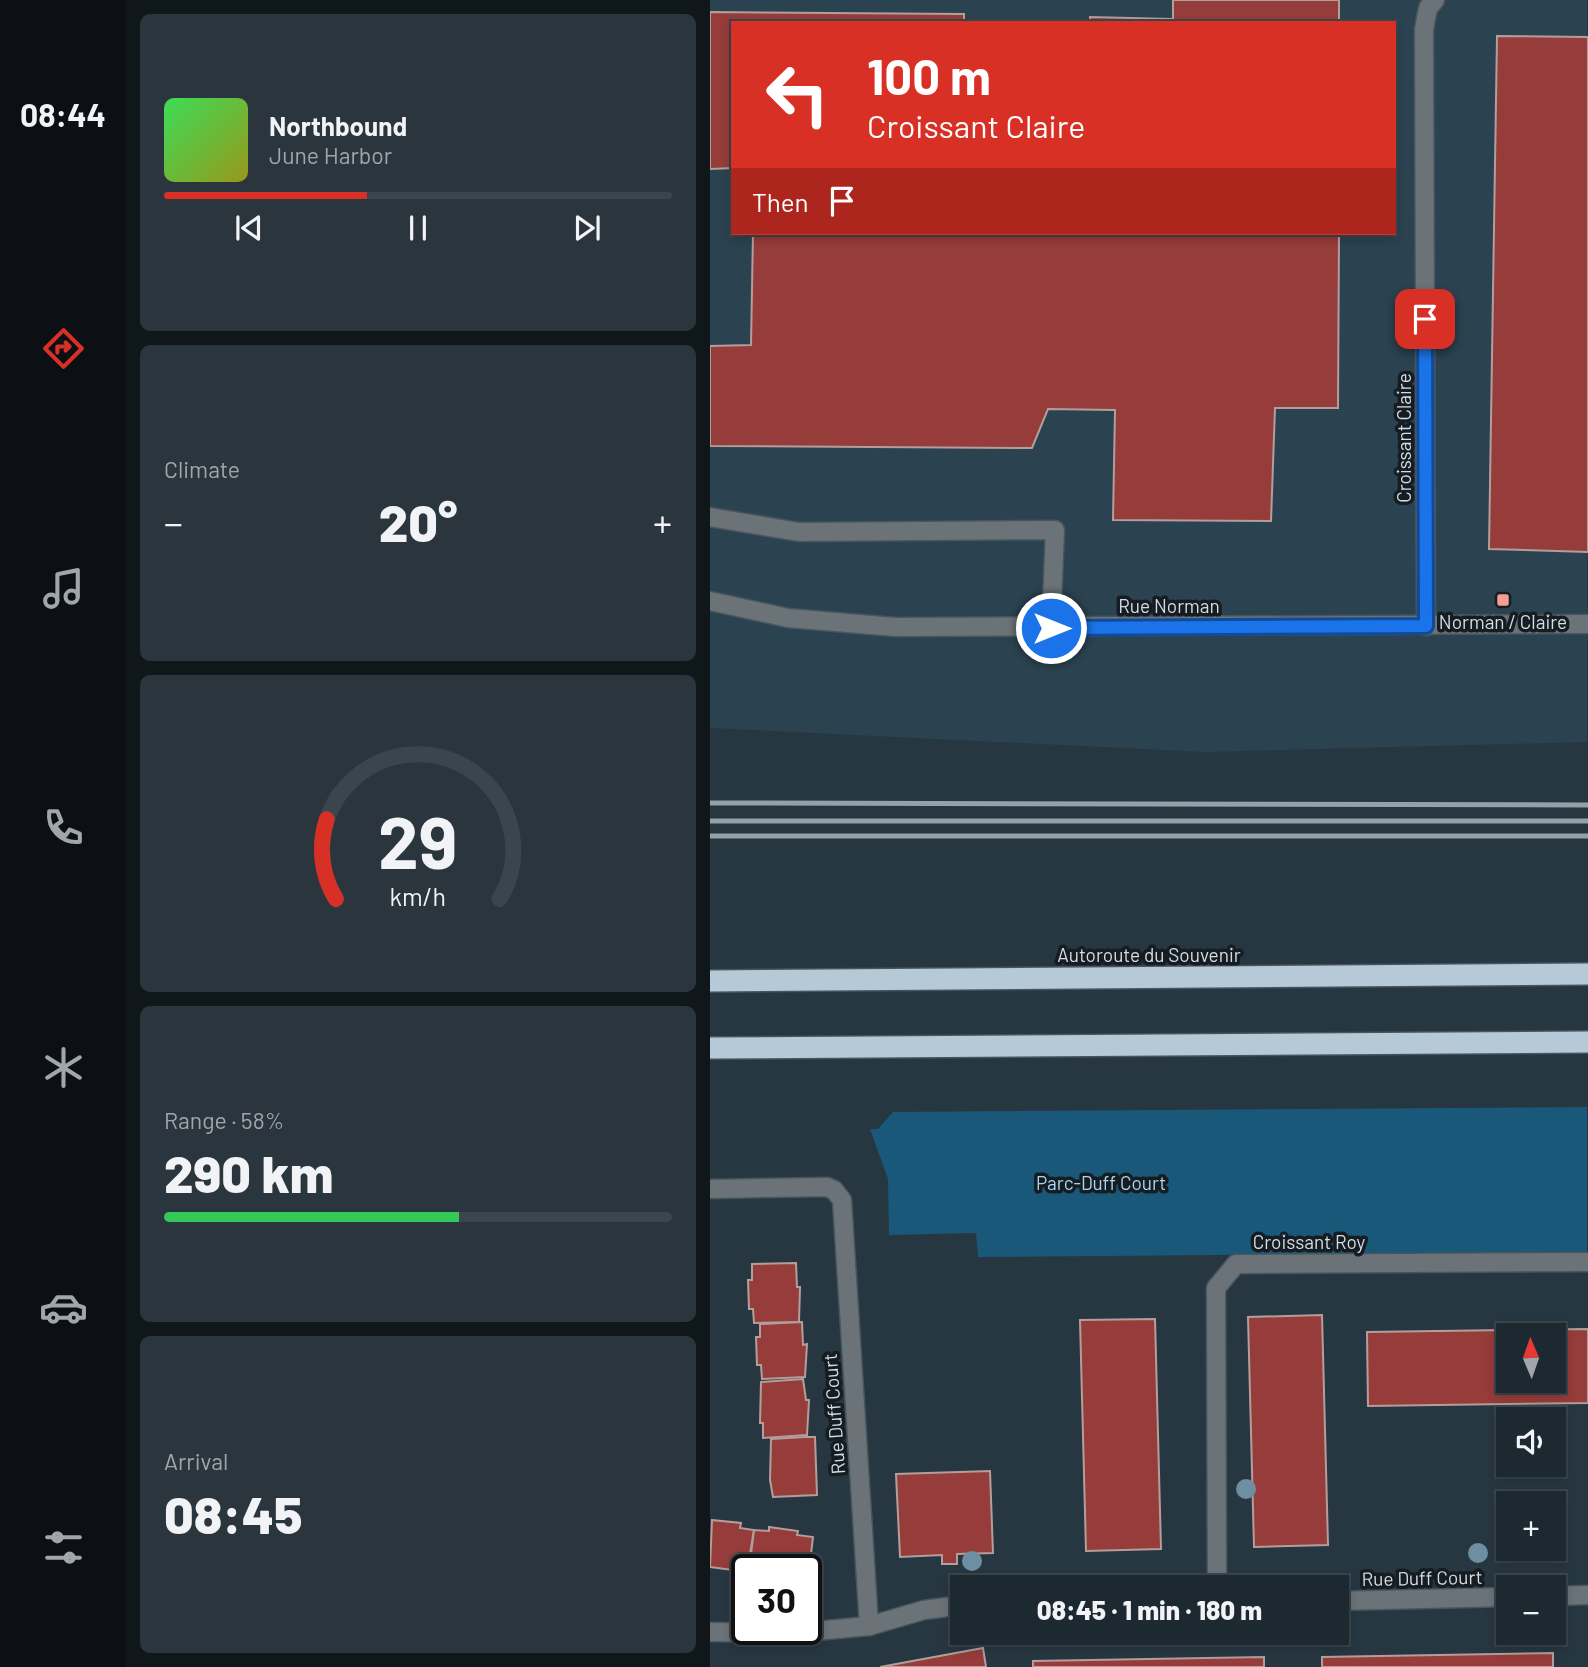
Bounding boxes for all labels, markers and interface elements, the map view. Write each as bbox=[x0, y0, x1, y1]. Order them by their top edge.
text: 100 m bbox=[867, 46, 991, 105]
icon: left bbox=[752, 49, 843, 140]
text: 08:44 bbox=[20, 95, 106, 133]
text: Croissant Claire bbox=[867, 106, 1085, 144]
text: Northbound bbox=[269, 110, 407, 141]
text: June Harbor bbox=[269, 141, 392, 169]
icon: arrive bbox=[823, 182, 861, 220]
text: Then bbox=[752, 186, 809, 217]
icon: previous bbox=[230, 209, 268, 247]
icon: pause bbox=[399, 209, 437, 247]
icon: next bbox=[568, 209, 606, 247]
pin bbox=[1395, 289, 1455, 349]
icon: arrive bbox=[1406, 300, 1444, 338]
icon: directions bbox=[39, 324, 88, 373]
street label: Croissant Claire bbox=[1392, 373, 1415, 503]
text: Climate bbox=[164, 455, 240, 483]
text: 20° bbox=[379, 490, 457, 552]
text: − bbox=[164, 499, 183, 545]
text: + bbox=[653, 499, 672, 545]
icon: music bbox=[39, 564, 88, 613]
position arrow bbox=[1014, 591, 1088, 665]
marker: Norman / Claire bbox=[1495, 592, 1511, 608]
street label: Rue Norman bbox=[1118, 594, 1220, 617]
place label: Norman / Claire bbox=[1439, 610, 1567, 633]
text: 29 bbox=[378, 797, 458, 885]
icon: phone bbox=[39, 803, 88, 852]
text: km/h bbox=[390, 881, 446, 911]
street label: Autoroute du Souvenir bbox=[1057, 943, 1241, 966]
icon: climate bbox=[39, 1043, 88, 1092]
text: Range · 58% bbox=[164, 1106, 284, 1134]
text: 290 km bbox=[164, 1141, 333, 1203]
park label: Parc-Duff Court bbox=[1036, 1171, 1166, 1194]
street label: Croissant Roy bbox=[1253, 1230, 1365, 1253]
icon: car bbox=[39, 1283, 88, 1332]
north arrow bbox=[1496, 1323, 1566, 1393]
map controls bbox=[1496, 1323, 1566, 1645]
street label: Rue Duff Court bbox=[818, 1353, 849, 1475]
button: sound bbox=[1496, 1407, 1566, 1477]
text: Arrival bbox=[164, 1447, 228, 1475]
text: 08:45 bbox=[164, 1482, 303, 1544]
button: + bbox=[1496, 1491, 1566, 1561]
icon: filters bbox=[39, 1523, 88, 1572]
speed limit sign: 30 bbox=[731, 1554, 822, 1645]
street label: Rue Duff Court bbox=[1361, 1565, 1483, 1590]
button: − bbox=[1496, 1575, 1566, 1645]
text: 08:45 · 1 min · 180 m bbox=[1037, 1594, 1262, 1625]

